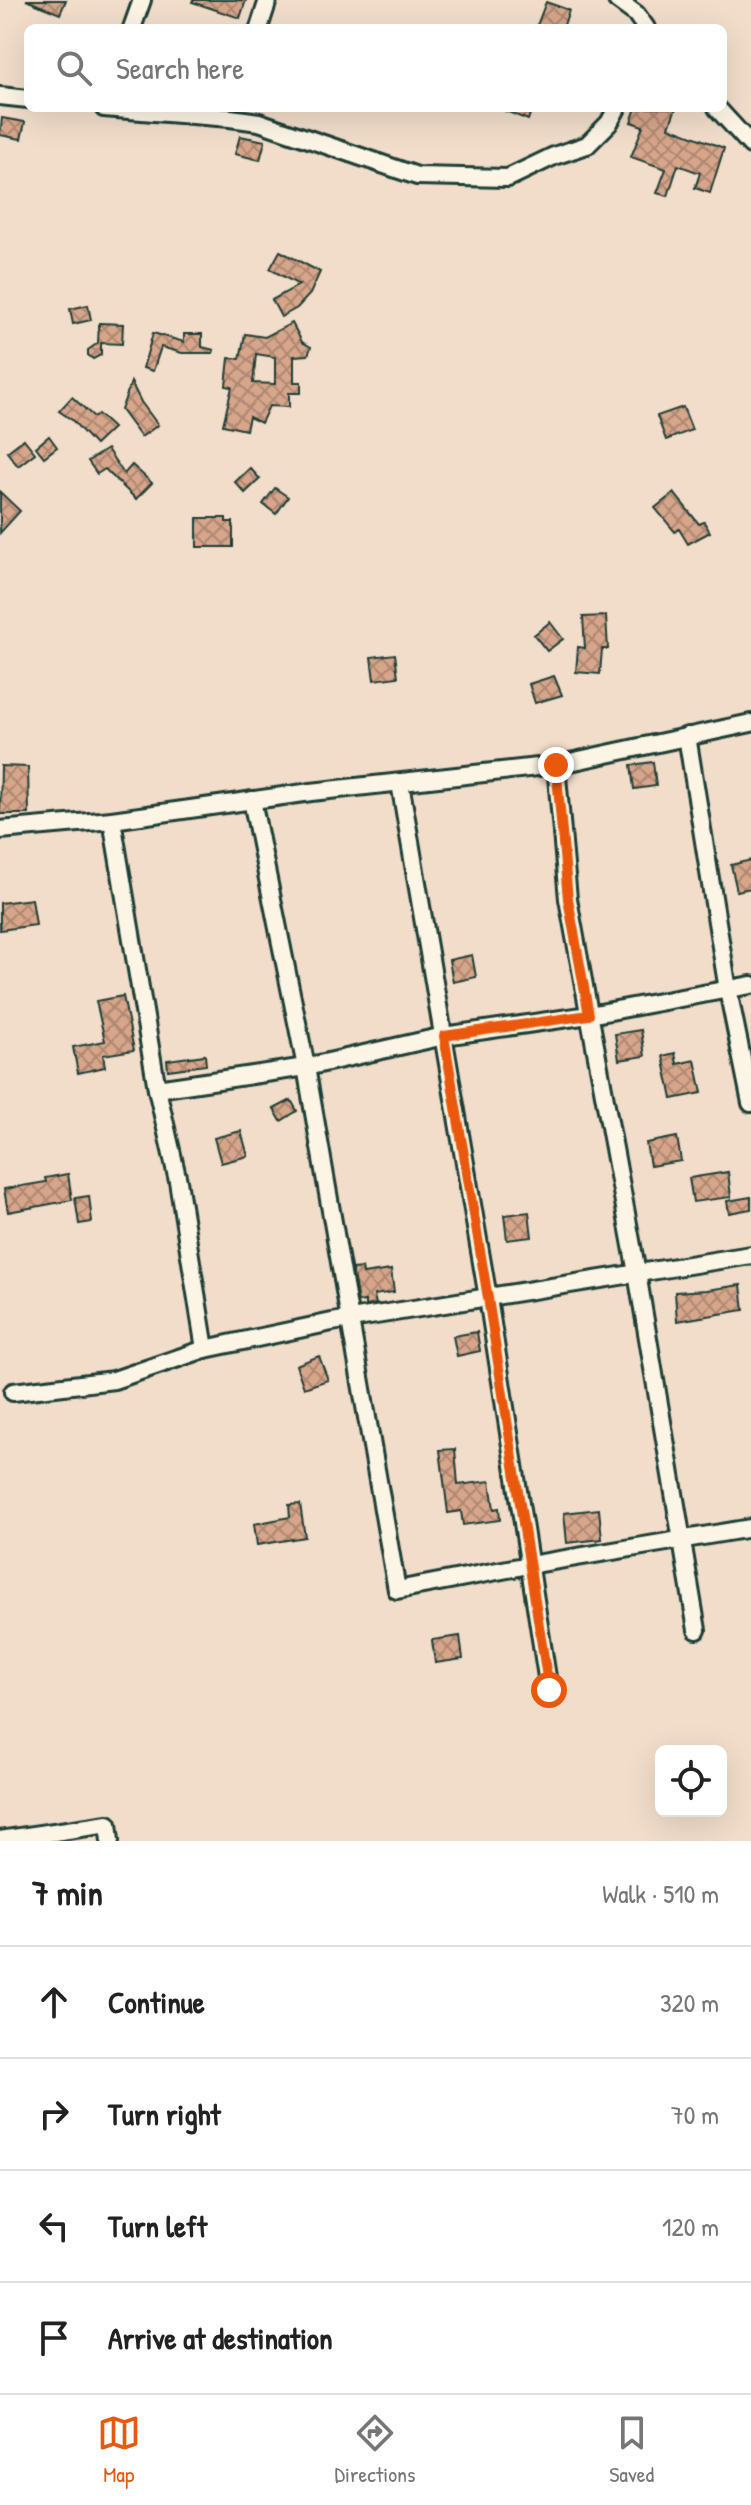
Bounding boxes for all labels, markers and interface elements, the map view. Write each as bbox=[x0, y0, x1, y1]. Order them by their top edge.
search box bbox=[24, 24, 727, 112]
icon: search bbox=[52, 46, 96, 90]
text: Search here bbox=[116, 48, 244, 88]
route end bbox=[538, 747, 574, 783]
route start bbox=[531, 1672, 567, 1708]
map controls bbox=[655, 1745, 727, 1817]
button: locate bbox=[655, 1745, 727, 1817]
text: 7 min bbox=[32, 1870, 103, 1916]
text: Walk · 510 m bbox=[602, 1876, 719, 1911]
icon: ahead bbox=[32, 1980, 76, 2024]
text: Continue bbox=[108, 1982, 205, 2022]
text: 320 m bbox=[660, 1985, 719, 2020]
icon: right bbox=[32, 2092, 76, 2136]
text: Turn right bbox=[108, 2094, 221, 2134]
text: 70 m bbox=[671, 2097, 719, 2132]
icon: left bbox=[32, 2204, 76, 2248]
text: Turn left bbox=[108, 2206, 207, 2246]
text: 120 m bbox=[662, 2209, 719, 2244]
icon: arrive bbox=[32, 2316, 76, 2360]
text: Arrive at destination bbox=[108, 2318, 333, 2358]
tab: Map bbox=[97, 2411, 141, 2489]
tab: Directions bbox=[335, 2411, 416, 2489]
tab: Saved bbox=[609, 2411, 654, 2489]

